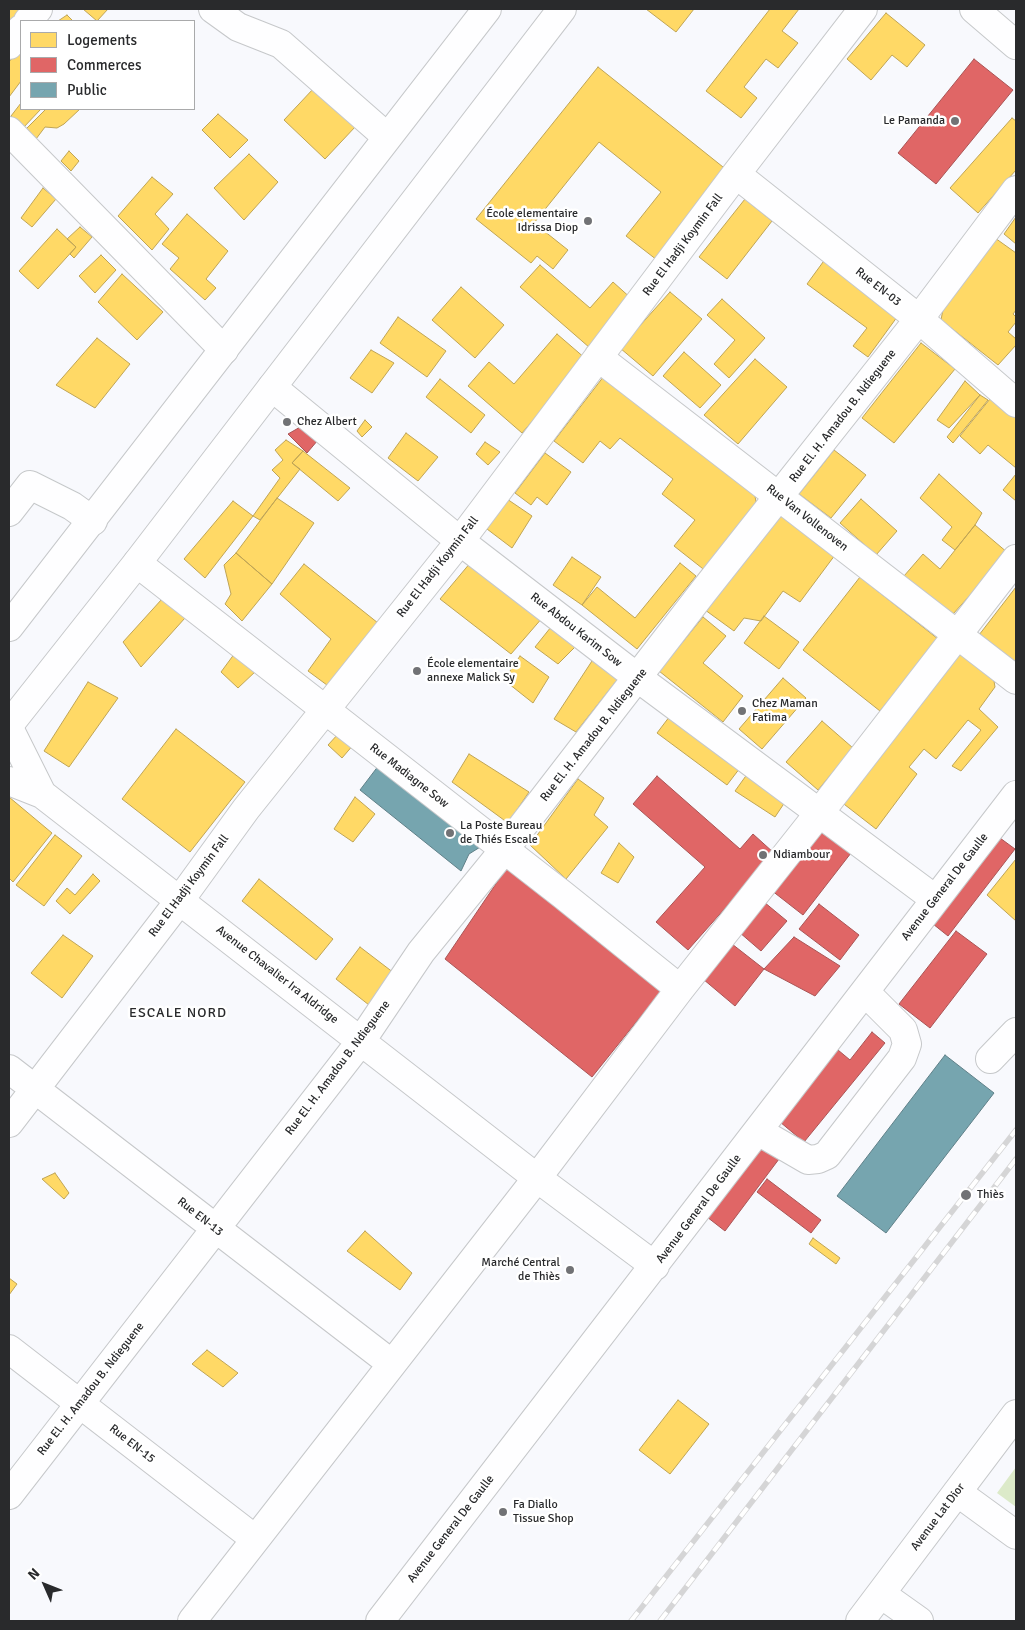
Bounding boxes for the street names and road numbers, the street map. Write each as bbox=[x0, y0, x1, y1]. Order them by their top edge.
street label: Rue El Hadji Koymin Fall bbox=[640, 191, 726, 299]
street label: Rue EN-03 bbox=[852, 265, 904, 309]
street label: Rue El. H. Amadou B. Ndieguene bbox=[787, 347, 899, 485]
street label: Rue Van Vollenoven bbox=[763, 482, 851, 554]
street label: Rue El Hadji Koymin Fall bbox=[394, 514, 482, 620]
street label: Rue Abdou Karim Sow bbox=[527, 590, 625, 670]
street label: Rue El. H. Amadou B. Ndieguene bbox=[538, 666, 650, 804]
street label: Rue Madiagne Sow bbox=[367, 741, 451, 811]
street label: Avenue General De Gaulle bbox=[899, 830, 991, 944]
street label: Rue El Hadji Koymin Fall bbox=[146, 832, 232, 940]
street label: Avenue Chavalier Ira Aldridge bbox=[213, 923, 341, 1027]
street label: Rue El. H. Amadou B. Ndieguene bbox=[283, 998, 393, 1138]
street label: Avenue General De Gaulle bbox=[653, 1152, 745, 1266]
street label: Rue EN-13 bbox=[174, 1195, 226, 1239]
street label: Rue El. H. Amadou B. Ndieguene bbox=[35, 1320, 147, 1458]
street label: Rue EN-15 bbox=[106, 1422, 158, 1466]
street label: Avenue General De Gaulle bbox=[405, 1472, 497, 1586]
street label: Avenue Lat Dior bbox=[908, 1480, 968, 1554]

